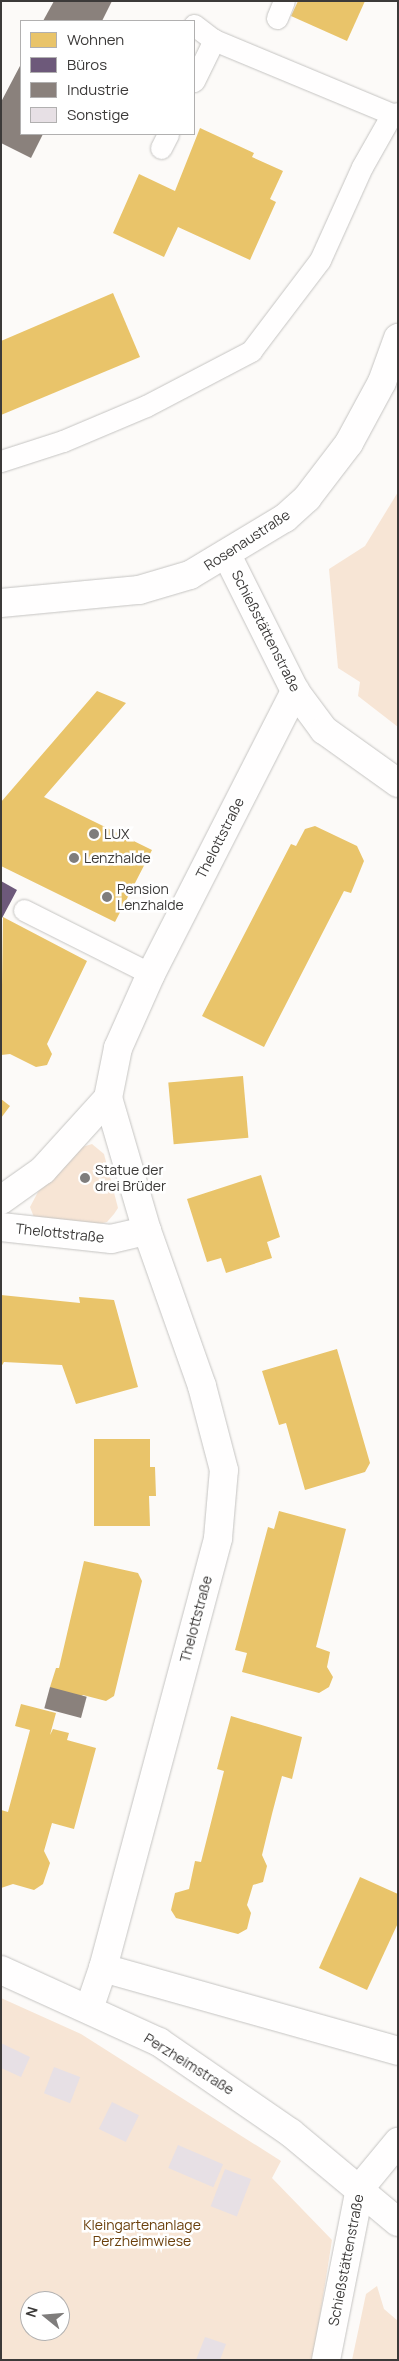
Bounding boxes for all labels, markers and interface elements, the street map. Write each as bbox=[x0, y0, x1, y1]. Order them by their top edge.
legend bbox=[20, 20, 195, 135]
text: Wohnen bbox=[67, 29, 124, 50]
text: Büros bbox=[67, 54, 107, 75]
text: Industrie bbox=[67, 79, 129, 100]
text: Sonstige bbox=[67, 104, 129, 125]
street label: Rosenaustraße bbox=[201, 506, 293, 574]
street label: Schießstättenstraße bbox=[228, 567, 304, 695]
street label: Thelottstraße bbox=[192, 795, 248, 881]
place label: LUX bbox=[104, 826, 129, 842]
marker: LUX bbox=[88, 828, 100, 840]
place label: Lenzhalde bbox=[84, 850, 151, 866]
marker: Lenzhalde bbox=[68, 852, 80, 864]
place label: Pension Lenzhalde bbox=[117, 881, 184, 914]
marker: Pension Lenzhalde bbox=[101, 891, 113, 903]
place label: Statue der drei Brüder bbox=[95, 1162, 166, 1194]
marker: Statue der drei Brüder bbox=[79, 1172, 91, 1184]
street label: Thelottstraße bbox=[15, 1220, 105, 1246]
street label: Thelottstraße bbox=[176, 1574, 216, 1664]
street label: Perzheimstraße bbox=[141, 2030, 237, 2098]
street label: Schießstättenstraße bbox=[325, 2193, 367, 2327]
park label: Kleingartenanlage Perzheimwiese bbox=[83, 2217, 201, 2250]
north arrow bbox=[20, 2291, 70, 2341]
text: N bbox=[21, 2304, 42, 2319]

